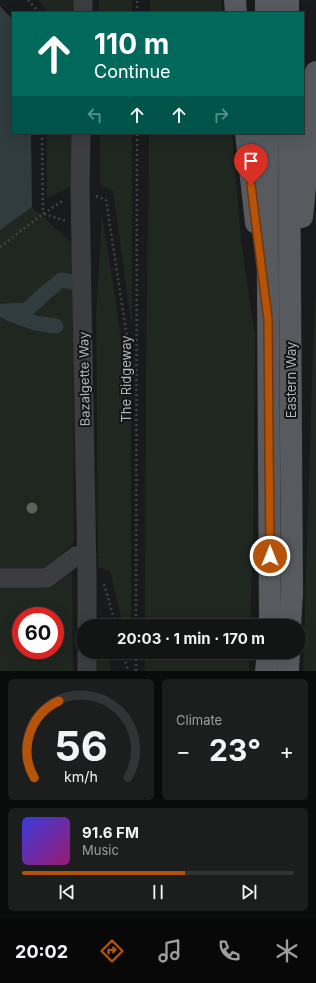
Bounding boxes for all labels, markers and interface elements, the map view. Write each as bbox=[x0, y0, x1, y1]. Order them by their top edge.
text: 110 m bbox=[94, 27, 169, 61]
icon: ahead bbox=[28, 28, 80, 80]
text: Continue bbox=[94, 61, 171, 82]
icon: left bbox=[84, 104, 106, 126]
icon: ahead bbox=[126, 104, 148, 126]
icon: ahead bbox=[168, 104, 190, 126]
icon: right bbox=[210, 104, 232, 126]
pin bbox=[234, 144, 268, 185]
icon: arrive bbox=[240, 150, 262, 172]
street label: Bazalgette Way bbox=[75, 331, 93, 427]
street label: The Ridgeway bbox=[118, 335, 134, 423]
street label: Eastern Way bbox=[283, 342, 299, 418]
position arrow bbox=[249, 535, 291, 577]
speed limit sign: 60 bbox=[12, 607, 64, 659]
text: 20:03 · 1 min · 170 m bbox=[117, 629, 265, 648]
text: Climate bbox=[176, 712, 222, 728]
text: 56 bbox=[54, 720, 108, 770]
text: 23° bbox=[209, 732, 261, 768]
text: − bbox=[176, 738, 191, 764]
text: + bbox=[279, 738, 294, 764]
text: km/h bbox=[64, 767, 98, 784]
text: 91.6 FM bbox=[82, 823, 139, 842]
text: Music bbox=[82, 842, 119, 858]
icon: previous bbox=[56, 881, 78, 903]
icon: pause bbox=[147, 881, 169, 903]
icon: next bbox=[238, 881, 260, 903]
icon: directions bbox=[98, 937, 126, 965]
icon: music bbox=[156, 937, 184, 965]
icon: phone bbox=[215, 937, 243, 965]
icon: climate bbox=[273, 937, 301, 965]
text: 20:02 bbox=[15, 941, 68, 962]

